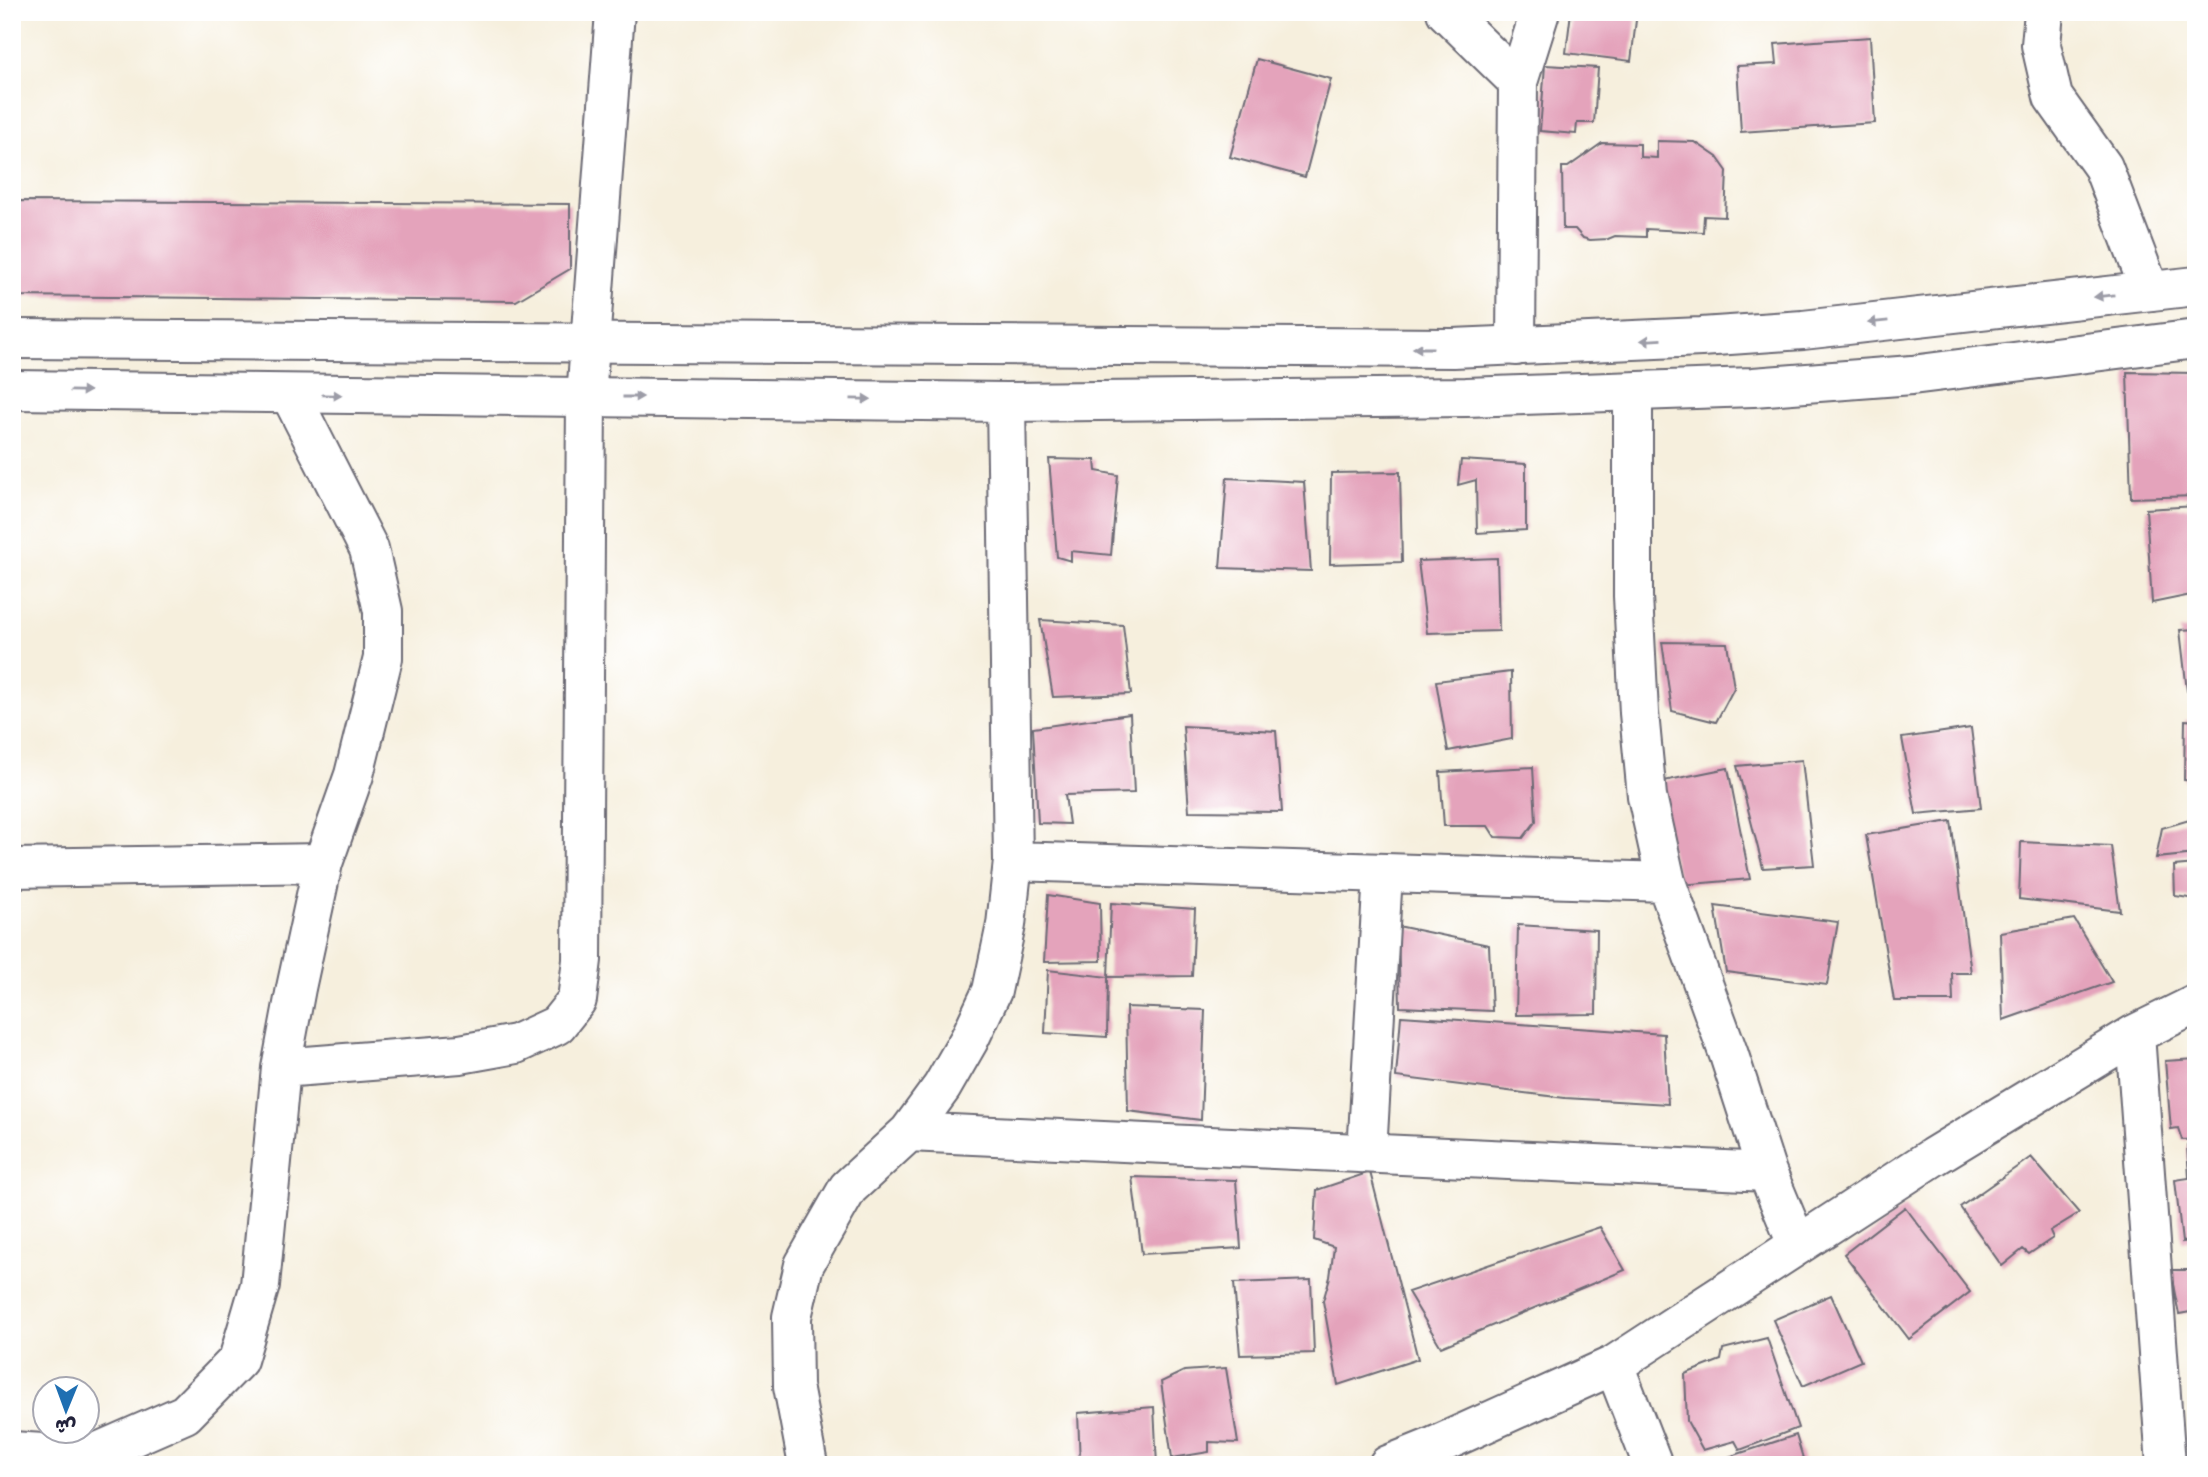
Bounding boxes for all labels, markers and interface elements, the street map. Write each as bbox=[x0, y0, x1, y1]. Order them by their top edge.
one-way arrow bbox=[2092, 291, 2114, 302]
one-way arrow bbox=[1866, 317, 1888, 328]
one-way arrow bbox=[1640, 334, 1662, 345]
one-way arrow bbox=[1412, 342, 1434, 354]
one-way arrow bbox=[70, 385, 92, 397]
one-way arrow bbox=[322, 389, 344, 401]
one-way arrow bbox=[623, 391, 645, 403]
one-way arrow bbox=[850, 393, 872, 405]
north arrow bbox=[32, 1376, 102, 1446]
text: ش bbox=[55, 1410, 76, 1437]

